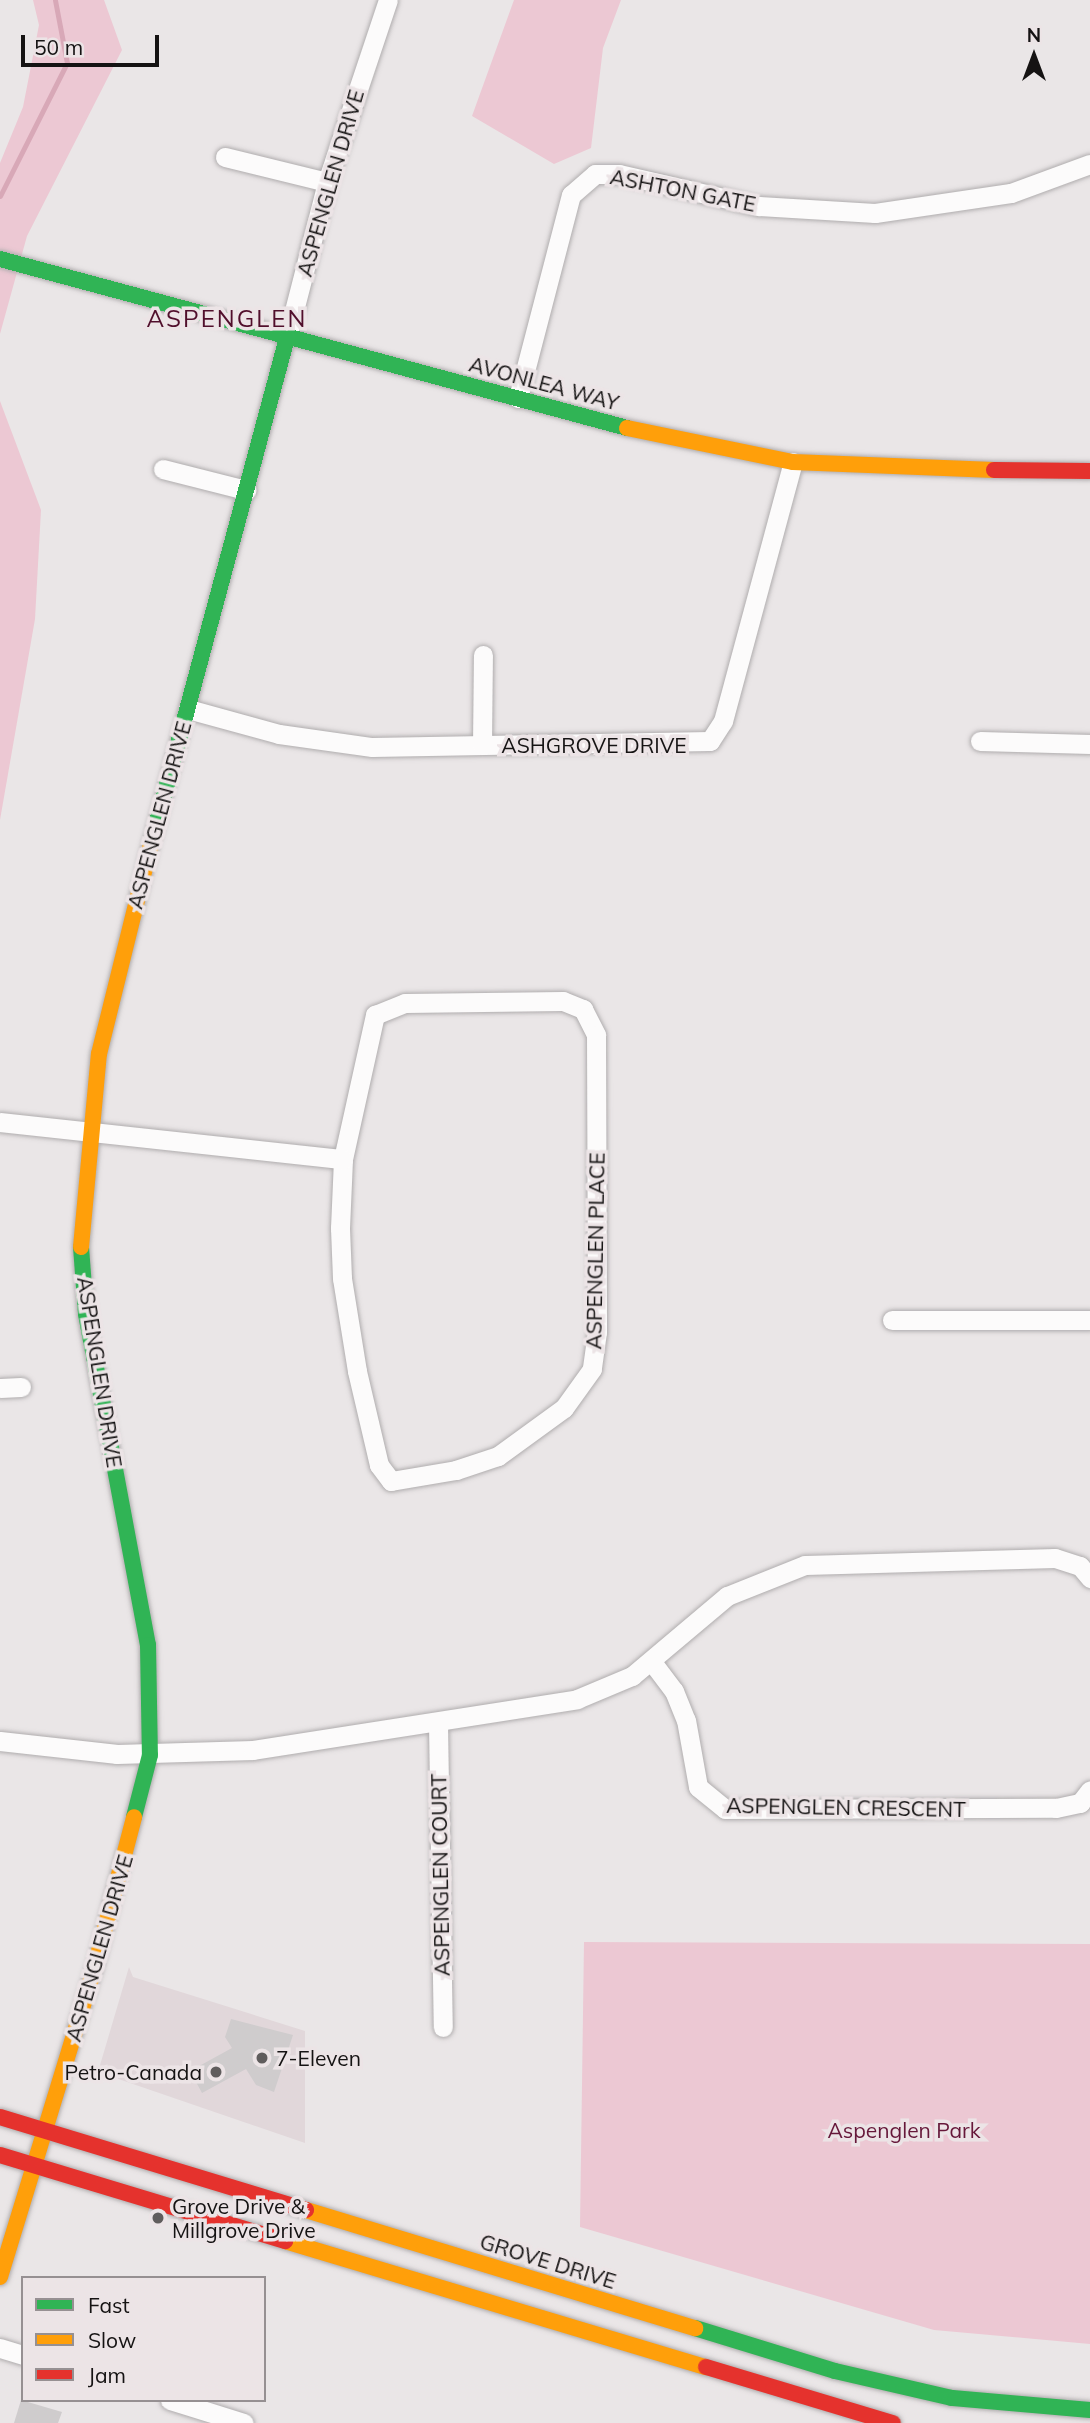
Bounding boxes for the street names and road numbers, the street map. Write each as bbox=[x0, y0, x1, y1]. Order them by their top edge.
street label: ASPENGLEN DRIVE bbox=[291, 87, 369, 279]
street label: ASHTON GATE bbox=[608, 164, 758, 216]
street label: AVONLEA WAY bbox=[466, 351, 622, 415]
street label: ASPENGLEN DRIVE bbox=[122, 718, 196, 912]
street label: ASHGROVE DRIVE bbox=[501, 732, 687, 758]
street label: ASPENGLEN PLACE bbox=[581, 1152, 609, 1350]
street label: ASPENGLEN DRIVE bbox=[72, 1275, 128, 1469]
street label: ASPENGLEN COURT bbox=[426, 1773, 454, 1977]
street label: ASPENGLEN CRESCENT bbox=[726, 1792, 966, 1822]
street label: ASPENGLEN DRIVE bbox=[60, 1852, 138, 2044]
street label: GROVE DRIVE bbox=[477, 2228, 619, 2294]

